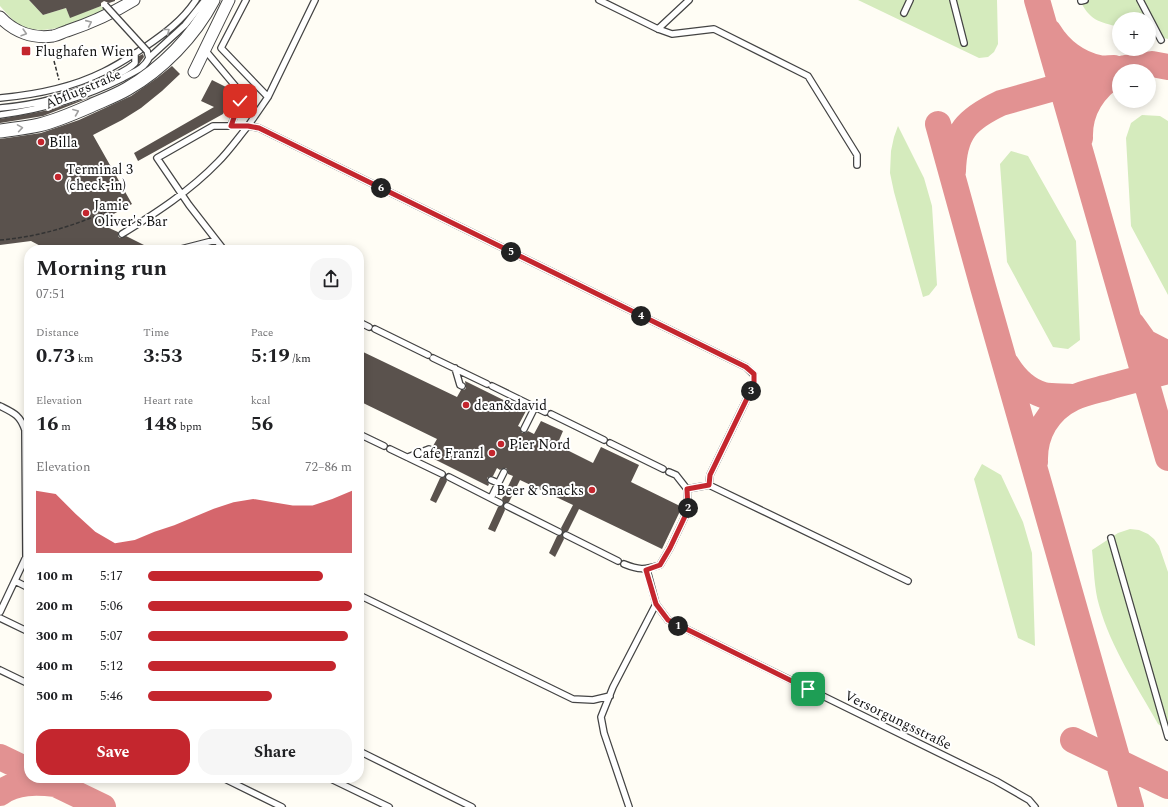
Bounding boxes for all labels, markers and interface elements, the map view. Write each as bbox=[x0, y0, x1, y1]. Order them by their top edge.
map controls bbox=[1112, 12, 1156, 108]
button: + bbox=[1112, 12, 1156, 56]
one-way arrow bbox=[85, 20, 93, 28]
one-way arrow bbox=[20, 28, 27, 37]
one-way arrow bbox=[162, 29, 169, 36]
place label: Flughafen Wien bbox=[35, 41, 134, 62]
marker: Flughafen Wien bbox=[20, 45, 32, 57]
street label: Abflugstraße bbox=[42, 63, 125, 115]
button: − bbox=[1112, 64, 1156, 108]
pin bbox=[223, 84, 257, 118]
icon: check bbox=[229, 90, 251, 112]
one-way arrow bbox=[71, 109, 79, 117]
one-way arrow bbox=[16, 124, 23, 133]
place label: Billa bbox=[49, 132, 78, 153]
marker: Billa bbox=[36, 137, 46, 147]
place label: Terminal 3 (check-in) bbox=[66, 159, 133, 196]
marker: Terminal 3 (check-in) bbox=[53, 172, 63, 182]
pin: 6 bbox=[371, 178, 391, 198]
text: 6 bbox=[378, 179, 384, 196]
place label: Jamie Oliver's Bar bbox=[94, 195, 168, 232]
marker: Jamie Oliver's Bar bbox=[81, 208, 91, 218]
pin: 5 bbox=[501, 242, 521, 262]
text: 5 bbox=[508, 243, 514, 260]
text: Morning run bbox=[36, 252, 167, 285]
button: share bbox=[310, 258, 352, 300]
text: 07:51 bbox=[36, 284, 65, 304]
pin: 4 bbox=[631, 306, 651, 326]
text: 4 bbox=[638, 307, 644, 324]
text: Distance bbox=[36, 324, 79, 341]
text: Time bbox=[143, 324, 169, 341]
text: Pace bbox=[251, 324, 273, 341]
text: 0.73 bbox=[36, 341, 75, 371]
text: 3:53 bbox=[143, 341, 182, 371]
text: 5:19 bbox=[251, 341, 290, 371]
text: km bbox=[75, 350, 93, 367]
text: /km bbox=[290, 350, 311, 367]
pin: 3 bbox=[741, 381, 761, 401]
text: 3 bbox=[748, 382, 754, 399]
text: Elevation bbox=[36, 392, 82, 409]
text: Heart rate bbox=[143, 392, 193, 409]
text: kcal bbox=[251, 392, 270, 409]
place label: dean&david bbox=[474, 395, 547, 416]
marker: dean&david bbox=[461, 400, 471, 410]
text: 16 bbox=[36, 409, 58, 439]
text: 148 bbox=[143, 409, 177, 439]
text: 56 bbox=[251, 409, 273, 439]
text: m bbox=[58, 418, 71, 435]
text: bpm bbox=[177, 418, 202, 435]
place label: Pier Nord bbox=[509, 434, 570, 455]
marker: Pier Nord bbox=[496, 439, 506, 449]
place label: Cafe Franzl bbox=[413, 443, 484, 464]
marker: Cafe Franzl bbox=[487, 448, 497, 458]
text: Elevation bbox=[36, 457, 90, 477]
text: 72–86 m bbox=[305, 457, 352, 477]
place label: Beer & Snacks bbox=[496, 480, 584, 501]
marker: Beer & Snacks bbox=[587, 485, 597, 495]
pin: 2 bbox=[678, 498, 698, 518]
text: 2 bbox=[685, 499, 691, 516]
text: 100 m bbox=[36, 566, 73, 586]
text: 5:17 bbox=[100, 566, 123, 586]
text: 200 m bbox=[36, 596, 73, 616]
text: 5:06 bbox=[100, 596, 123, 616]
pin: 1 bbox=[668, 616, 688, 636]
text: 1 bbox=[675, 617, 681, 634]
text: 300 m bbox=[36, 626, 73, 646]
text: 5:07 bbox=[100, 626, 123, 646]
text: 400 m bbox=[36, 656, 73, 676]
text: 5:12 bbox=[100, 656, 123, 676]
pin bbox=[791, 672, 825, 706]
icon: arrive bbox=[797, 678, 819, 700]
street label: Versorgungsstraße bbox=[841, 685, 955, 755]
text: 500 m bbox=[36, 686, 73, 706]
text: 5:46 bbox=[100, 686, 123, 706]
button: Save bbox=[36, 729, 190, 775]
button: Share bbox=[198, 729, 352, 775]

